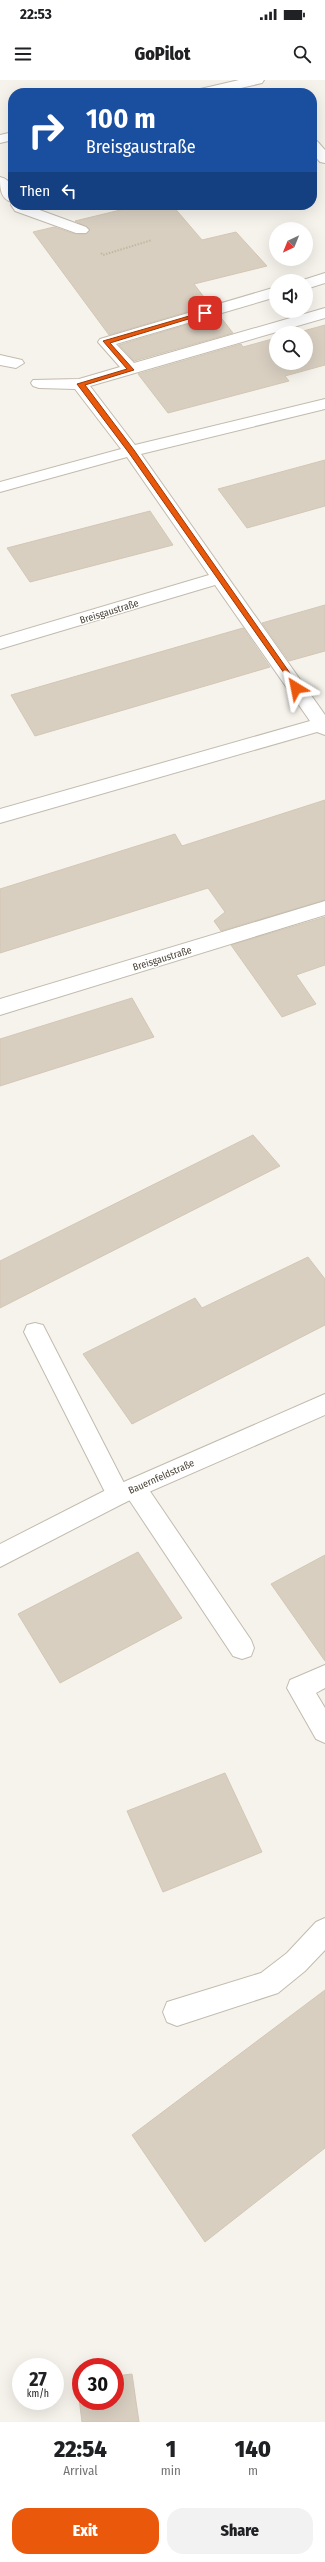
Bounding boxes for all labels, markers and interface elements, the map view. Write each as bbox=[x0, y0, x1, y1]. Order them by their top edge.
text: 22:53 bbox=[20, 5, 52, 23]
icon: menu bbox=[12, 43, 34, 65]
text: GoPilot bbox=[135, 43, 190, 65]
icon: search bbox=[291, 43, 313, 65]
text: 100 m bbox=[86, 102, 156, 135]
icon: right bbox=[20, 104, 72, 156]
text: Breisgaustraße bbox=[86, 136, 196, 158]
icon: left bbox=[58, 180, 80, 202]
text: Then bbox=[20, 182, 50, 200]
north arrow bbox=[269, 222, 313, 266]
map controls bbox=[269, 222, 313, 370]
button: sound bbox=[269, 274, 313, 318]
pin bbox=[188, 296, 222, 330]
icon: arrive bbox=[194, 302, 216, 324]
button: search bbox=[269, 326, 313, 370]
street label: Breisgaustraße bbox=[78, 597, 140, 627]
position arrow bbox=[275, 667, 317, 709]
street label: Breisgaustraße bbox=[131, 944, 193, 974]
street label: Bauernfeldstraße bbox=[127, 1457, 196, 1497]
speed limit sign: 30 bbox=[72, 2358, 124, 2410]
text: 27 bbox=[29, 2367, 47, 2391]
text: km/h bbox=[27, 2388, 49, 2400]
text: 22:54 bbox=[54, 2435, 107, 2463]
text: 1 bbox=[166, 2435, 176, 2463]
text: 140 bbox=[235, 2435, 271, 2463]
text: Arrival bbox=[63, 2463, 98, 2478]
text: min bbox=[161, 2463, 181, 2478]
text: m bbox=[248, 2463, 258, 2478]
button: Exit bbox=[12, 2508, 159, 2554]
button: Share bbox=[167, 2508, 313, 2554]

